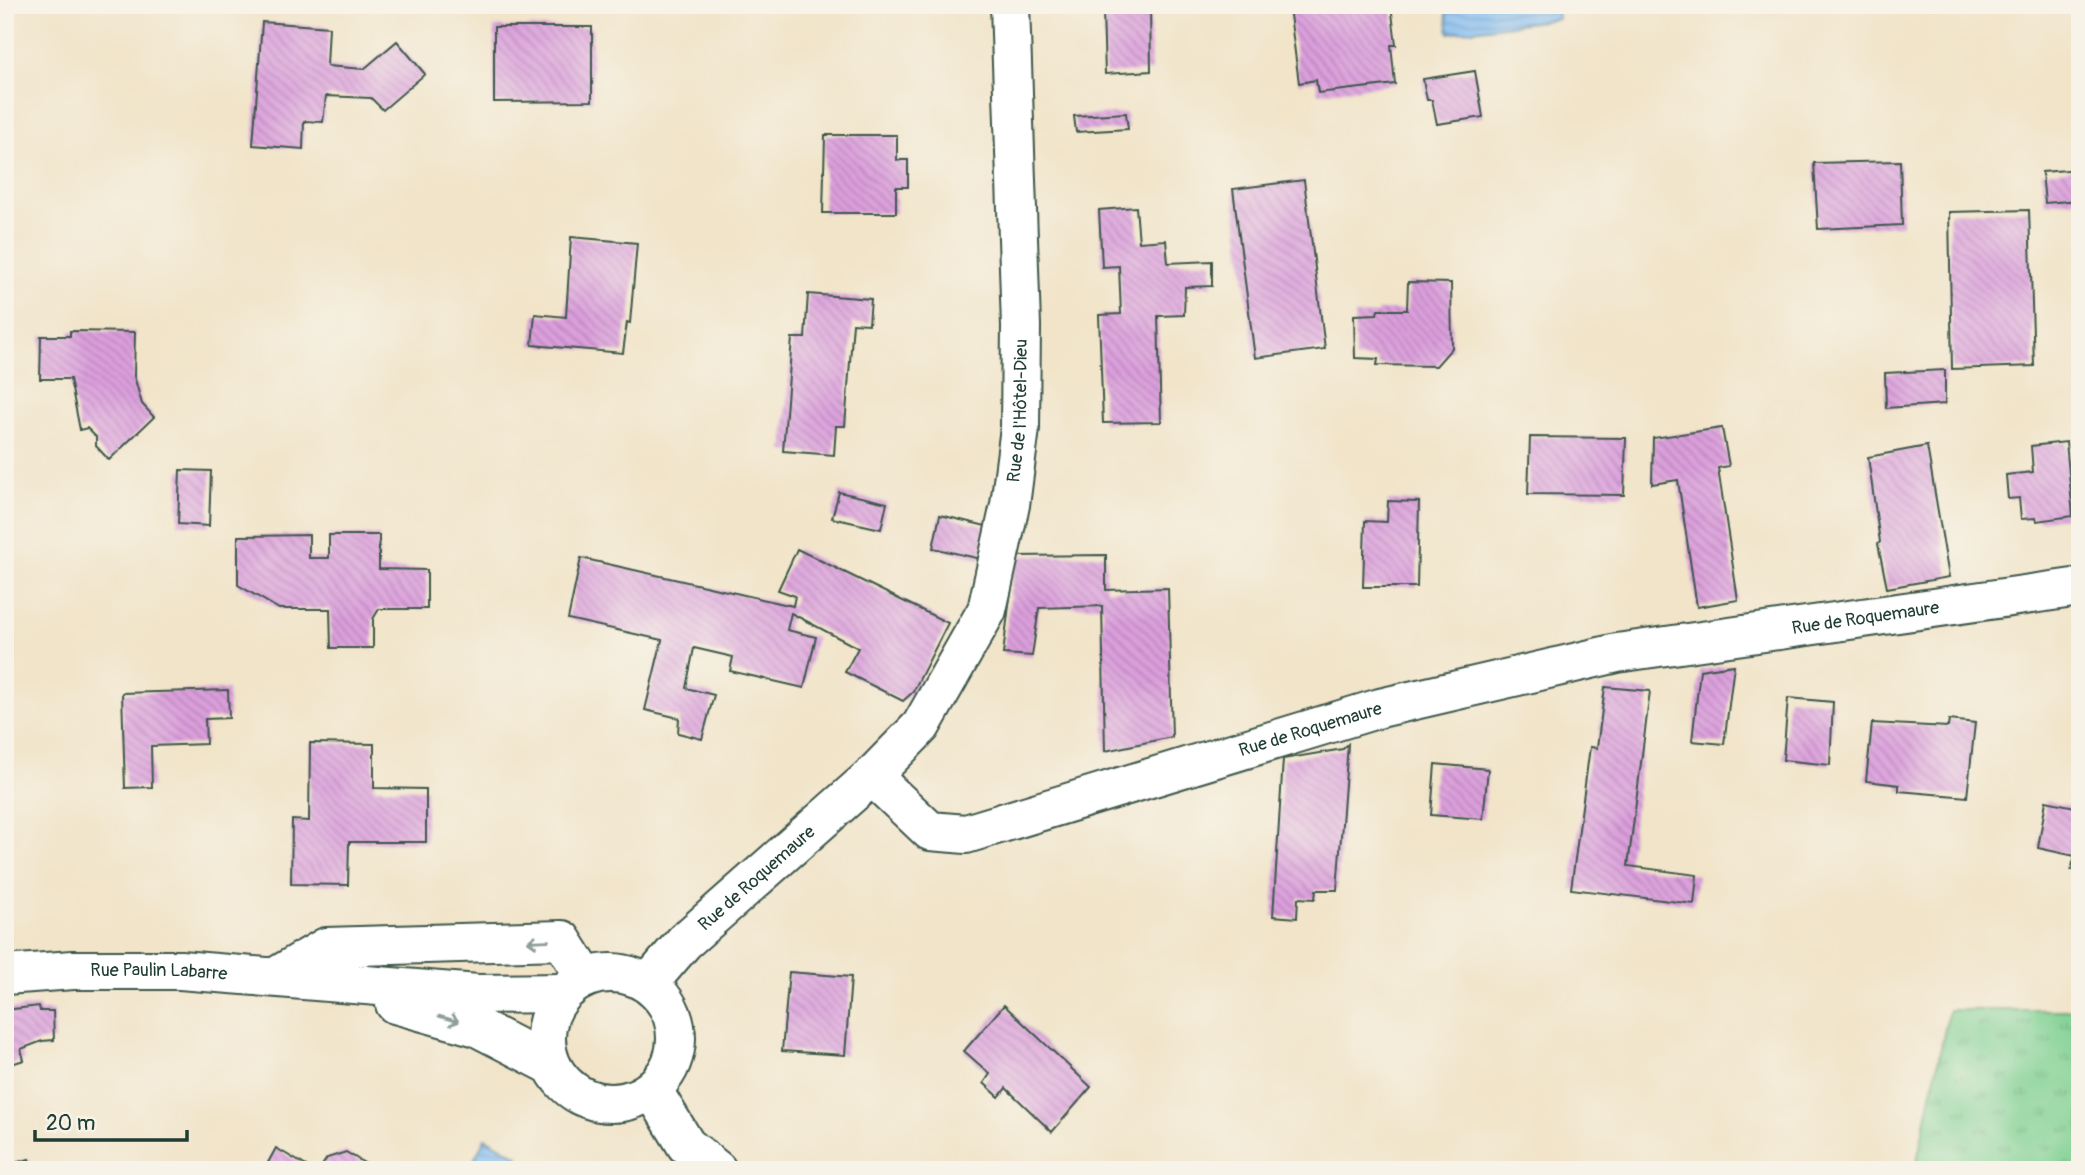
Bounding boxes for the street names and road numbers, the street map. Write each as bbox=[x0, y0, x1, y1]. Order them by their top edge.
street label: Rue de l'Hôtel-Dieu bbox=[1002, 339, 1032, 484]
street label: Rue de Roquemaure bbox=[1790, 596, 1941, 639]
street label: Rue de Roquemaure bbox=[1236, 697, 1385, 762]
street label: Rue de Roquemaure bbox=[693, 820, 820, 936]
street label: Rue Paulin Labarre bbox=[90, 959, 228, 985]

